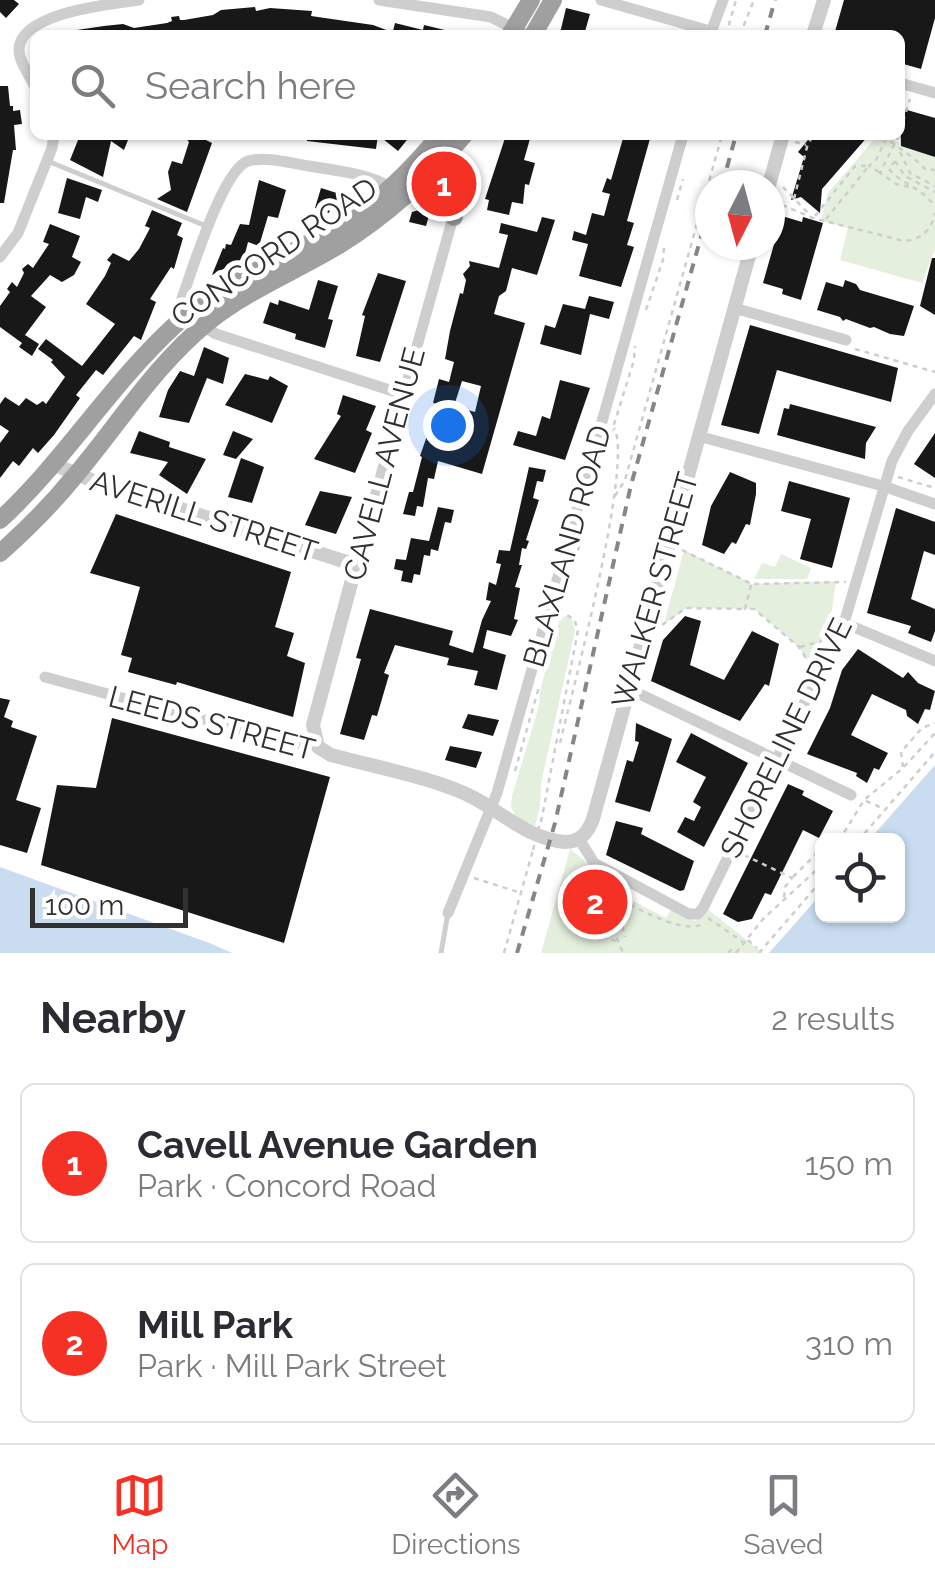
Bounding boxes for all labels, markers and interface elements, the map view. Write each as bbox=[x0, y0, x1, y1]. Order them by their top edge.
search box bbox=[30, 30, 905, 140]
icon: search bbox=[65, 58, 120, 113]
text: Search here bbox=[145, 63, 356, 108]
pin: 1 bbox=[412, 146, 476, 222]
street label: CONCORD ROAD bbox=[164, 170, 384, 334]
north arrow bbox=[695, 170, 785, 260]
street label: CAVELL AVENUE bbox=[336, 344, 432, 584]
your location bbox=[423, 400, 474, 451]
street label: BLAXLAND ROAD bbox=[516, 421, 618, 671]
street label: AVERILL STREET bbox=[86, 463, 322, 569]
street label: WALKER STREET bbox=[605, 468, 705, 712]
street label: SHORELINE DRIVE bbox=[713, 613, 859, 863]
street label: LEEDS STREET bbox=[105, 679, 319, 767]
map controls bbox=[815, 833, 905, 923]
button: locate bbox=[815, 833, 905, 923]
pin: 2 bbox=[562, 864, 628, 940]
scale bar bbox=[30, 883, 188, 928]
text: 100 m bbox=[45, 889, 124, 922]
text: Nearby bbox=[40, 994, 186, 1043]
text: 2 results bbox=[771, 1000, 895, 1037]
text: Cavell Avenue Garden bbox=[137, 1122, 538, 1167]
text: 1 bbox=[67, 1145, 82, 1182]
text: 150 m bbox=[805, 1145, 893, 1182]
text: Park · Concord Road bbox=[137, 1167, 436, 1204]
text: Mill Park bbox=[137, 1302, 293, 1347]
text: 2 bbox=[65, 1325, 84, 1362]
text: 310 m bbox=[805, 1325, 893, 1362]
text: Park · Mill Park Street bbox=[137, 1347, 447, 1384]
tab: Map bbox=[111, 1468, 168, 1561]
tab: Directions bbox=[391, 1468, 521, 1561]
tab: Saved bbox=[743, 1468, 824, 1561]

